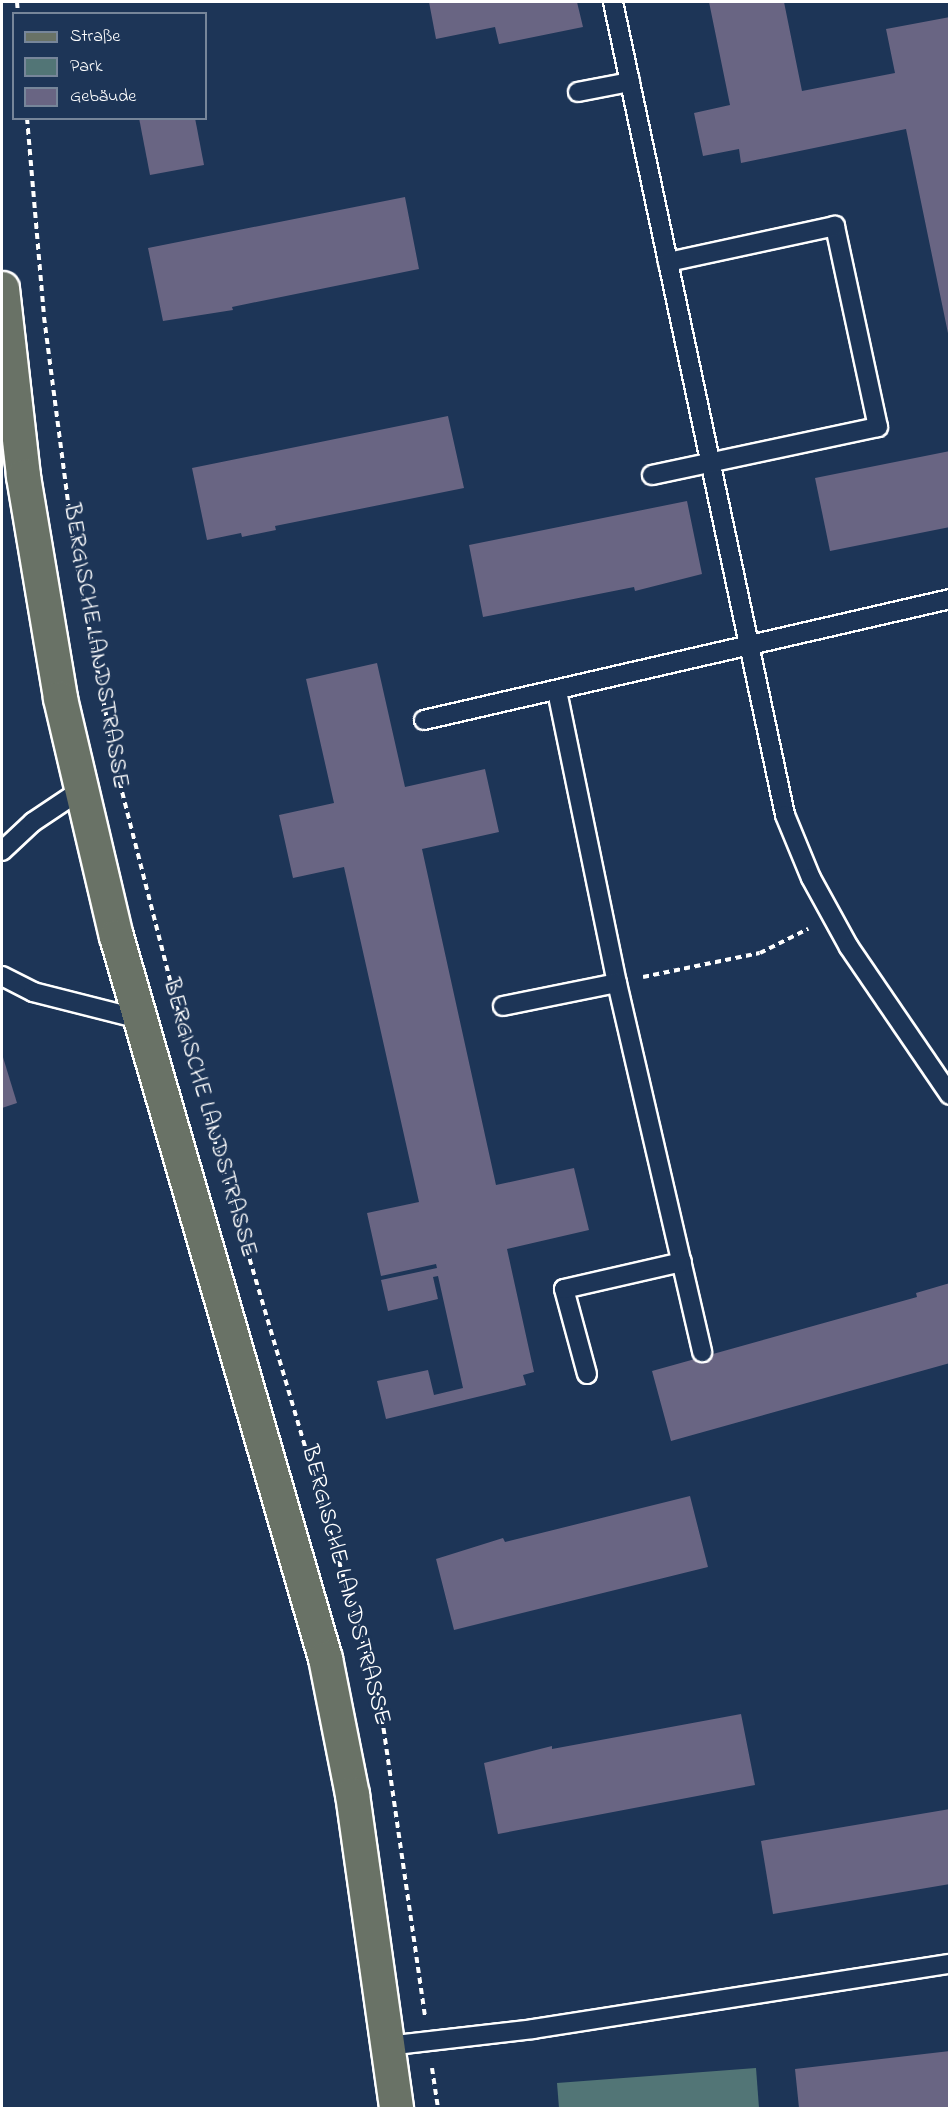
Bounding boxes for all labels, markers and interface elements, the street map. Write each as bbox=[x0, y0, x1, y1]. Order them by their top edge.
legend bbox=[12, 12, 207, 120]
text: Straße bbox=[70, 24, 120, 50]
text: Park bbox=[70, 54, 103, 80]
text: Gebäude bbox=[70, 84, 136, 110]
street label: BERGISCHE LANDSTRASSE bbox=[56, 502, 134, 790]
street label: BERGISCHE LANDSTRASSE bbox=[155, 976, 263, 1260]
street label: BERGISCHE LANDSTRASSE bbox=[294, 1442, 396, 1728]

